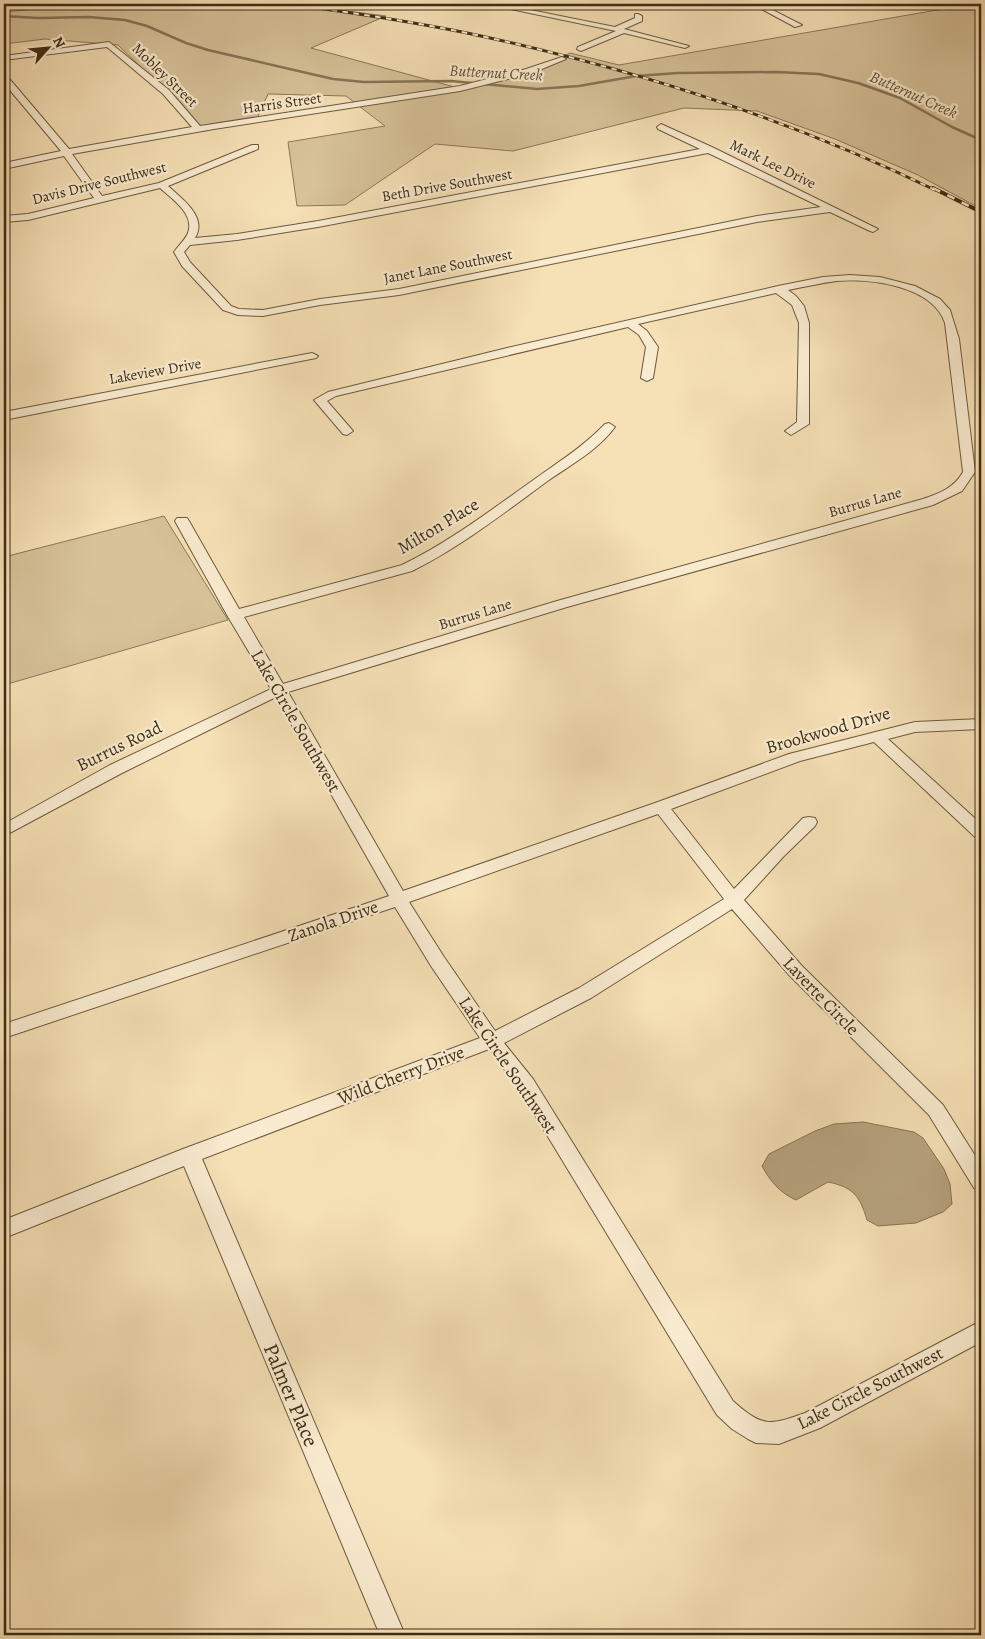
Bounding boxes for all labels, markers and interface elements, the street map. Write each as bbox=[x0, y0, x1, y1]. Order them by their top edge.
north arrow bbox=[22, 22, 72, 72]
text: N bbox=[48, 33, 70, 51]
street label: Mobley Street bbox=[128, 38, 202, 112]
water label: Butternut Creek bbox=[449, 60, 543, 86]
water label: Butternut Creek bbox=[866, 66, 961, 124]
street label: Harris Street bbox=[241, 88, 323, 118]
street label: Mark Lee Drive bbox=[727, 135, 820, 194]
street label: Davis Drive Southwest bbox=[30, 157, 168, 209]
street label: Beth Drive Southwest bbox=[380, 164, 514, 206]
street label: Janet Lane Southwest bbox=[382, 244, 514, 288]
street label: Lakeview Drive bbox=[107, 353, 203, 389]
street label: Burrus Lane bbox=[826, 482, 904, 522]
street label: Milton Place bbox=[393, 492, 483, 560]
street label: Burrus Lane bbox=[436, 593, 514, 635]
street label: Lake Circle Southwest bbox=[245, 645, 347, 797]
street label: Brookwood Drive bbox=[763, 701, 893, 759]
street label: Burrus Road bbox=[72, 715, 166, 777]
street label: Zanola Drive bbox=[285, 894, 381, 948]
street label: Laverte Circle bbox=[778, 952, 864, 1040]
street label: Lake Circle Southwest bbox=[453, 992, 563, 1138]
street label: Wild Cherry Drive bbox=[333, 1040, 468, 1111]
street label: Palmer Place bbox=[257, 1339, 325, 1451]
street label: Lake Circle Southwest bbox=[793, 1341, 947, 1435]

